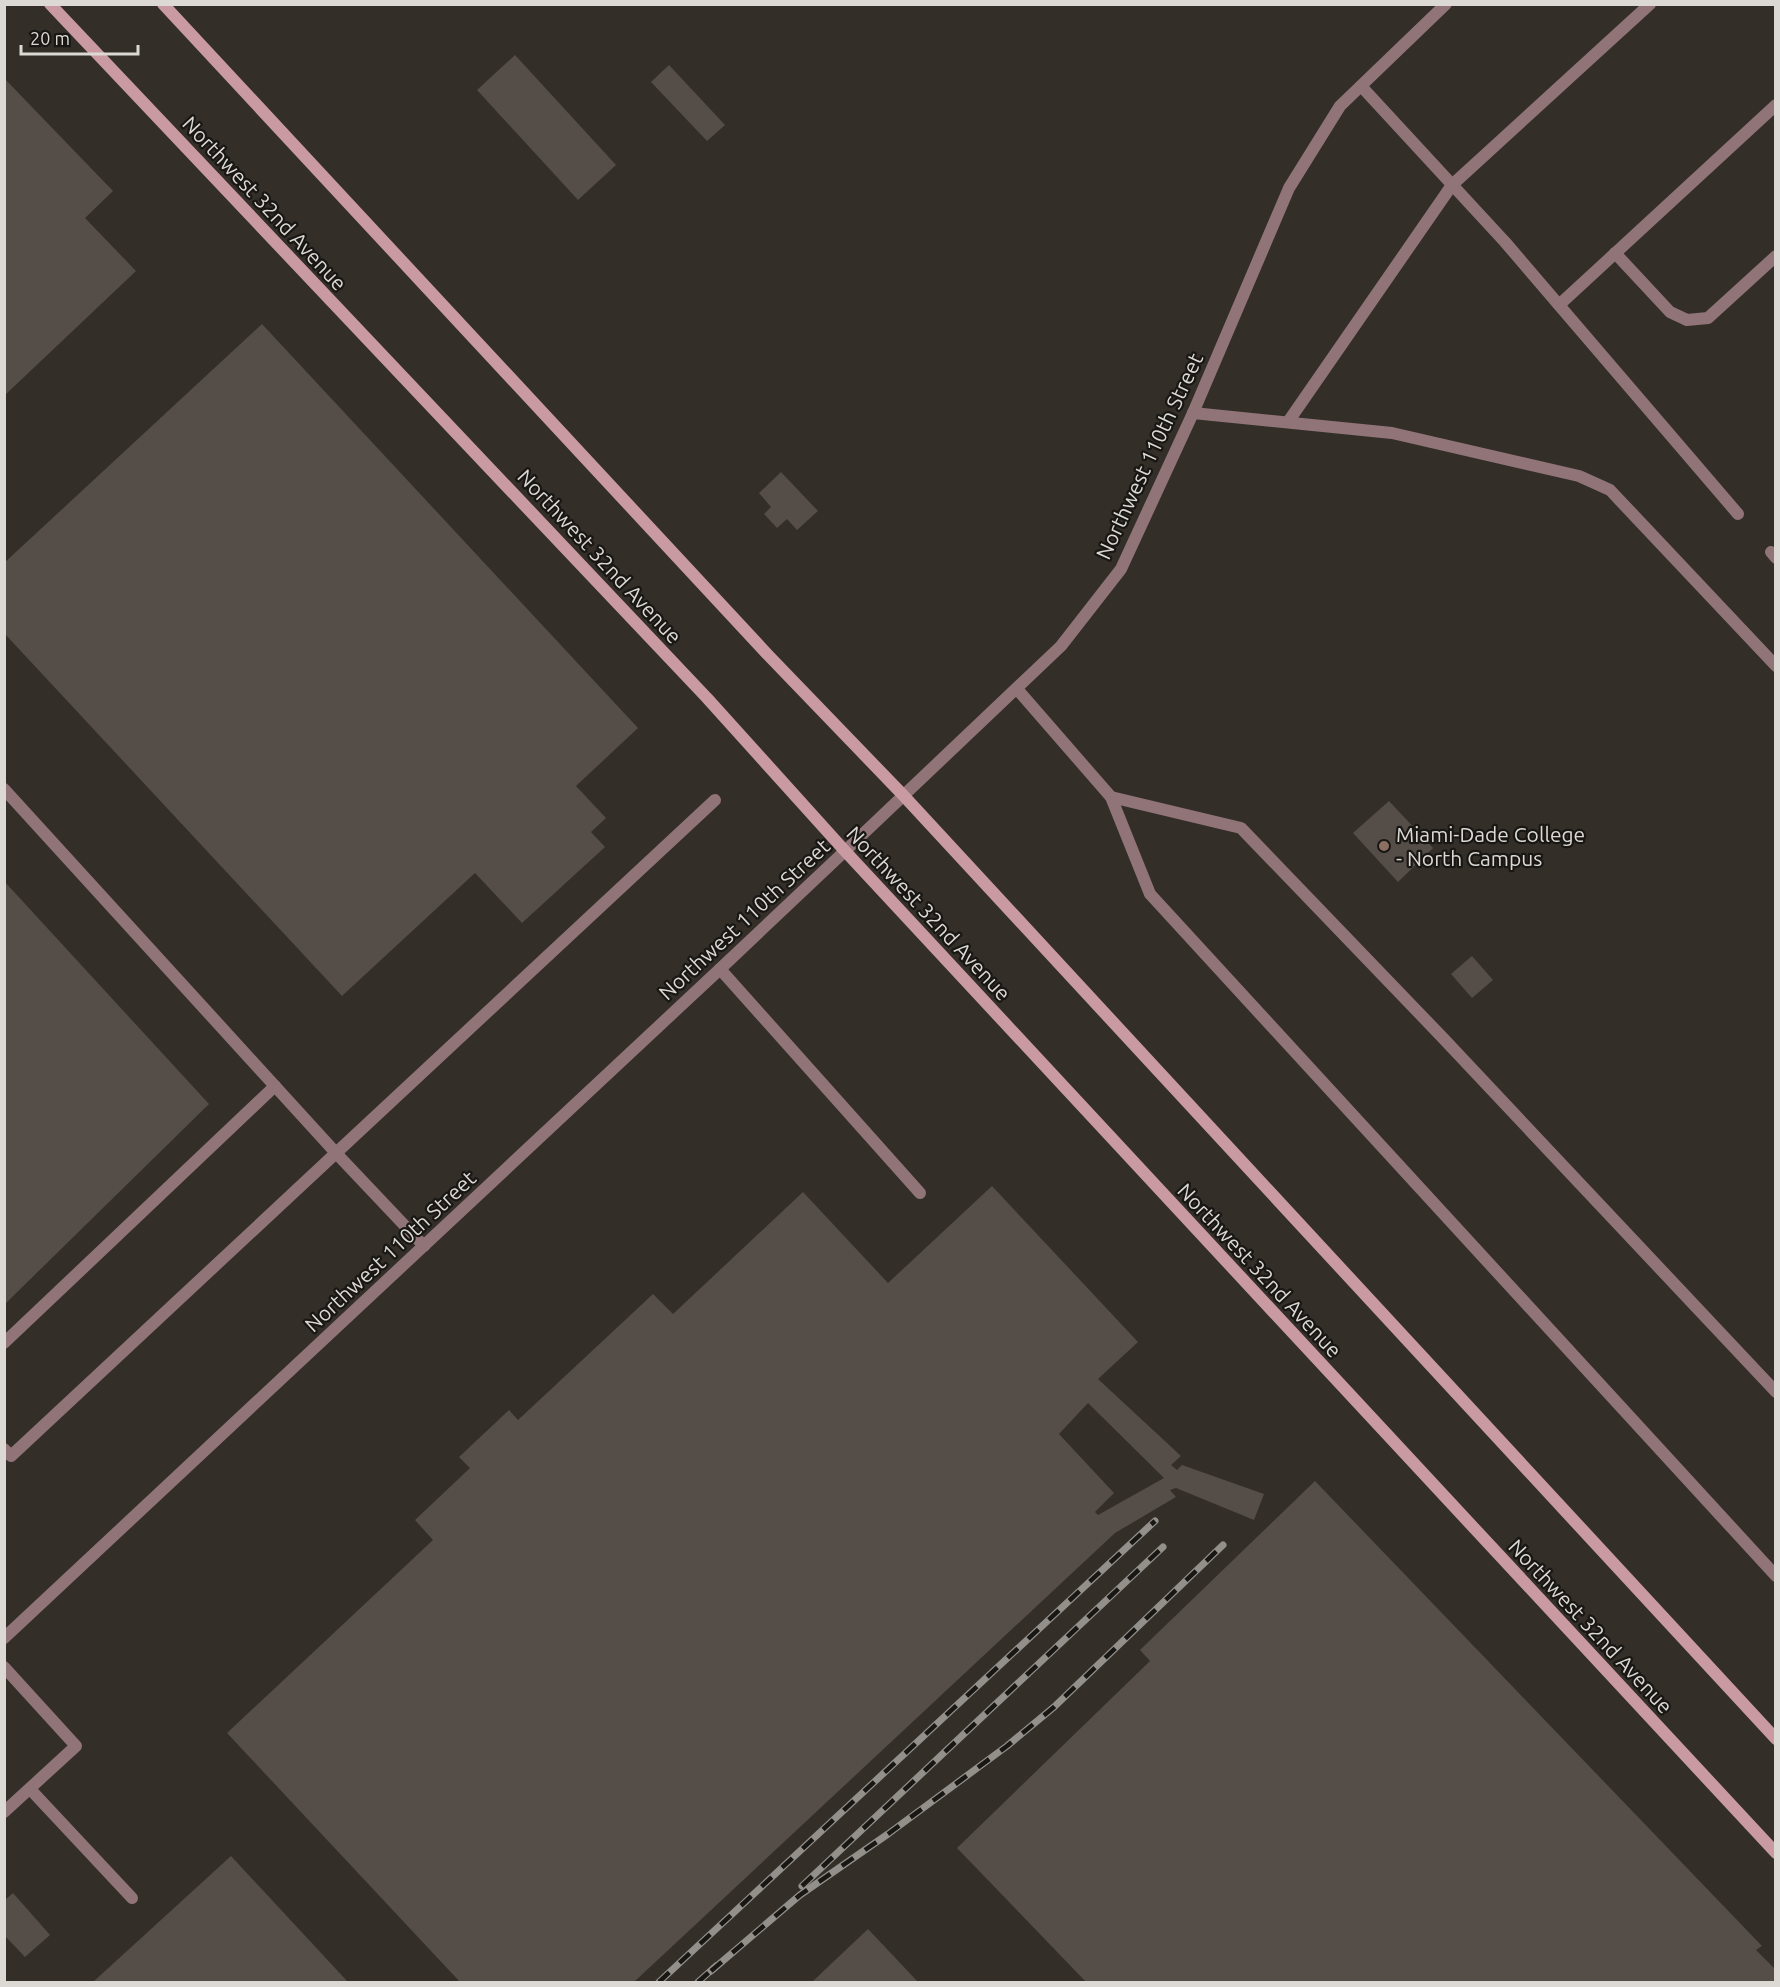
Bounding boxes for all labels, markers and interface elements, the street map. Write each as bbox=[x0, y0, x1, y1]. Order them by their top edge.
scale bar bbox=[21, 18, 138, 56]
text: 20 m bbox=[30, 28, 70, 48]
street label: Northwest 32nd Avenue bbox=[178, 111, 352, 295]
street label: Northwest 110th Street bbox=[1091, 349, 1207, 563]
street label: Northwest 32nd Avenue bbox=[513, 464, 687, 648]
street label: Northwest 32nd Avenue bbox=[842, 821, 1016, 1005]
place label: Miami-Dade College - North Campus bbox=[1396, 822, 1585, 870]
street label: Northwest 110th Street bbox=[654, 834, 834, 1004]
marker: Miami-Dade College - North Campus bbox=[1377, 839, 1391, 853]
street label: Northwest 110th Street bbox=[300, 1166, 480, 1336]
street label: Northwest 32nd Avenue bbox=[1173, 1178, 1347, 1362]
street label: Northwest 32nd Avenue bbox=[1504, 1534, 1678, 1718]

